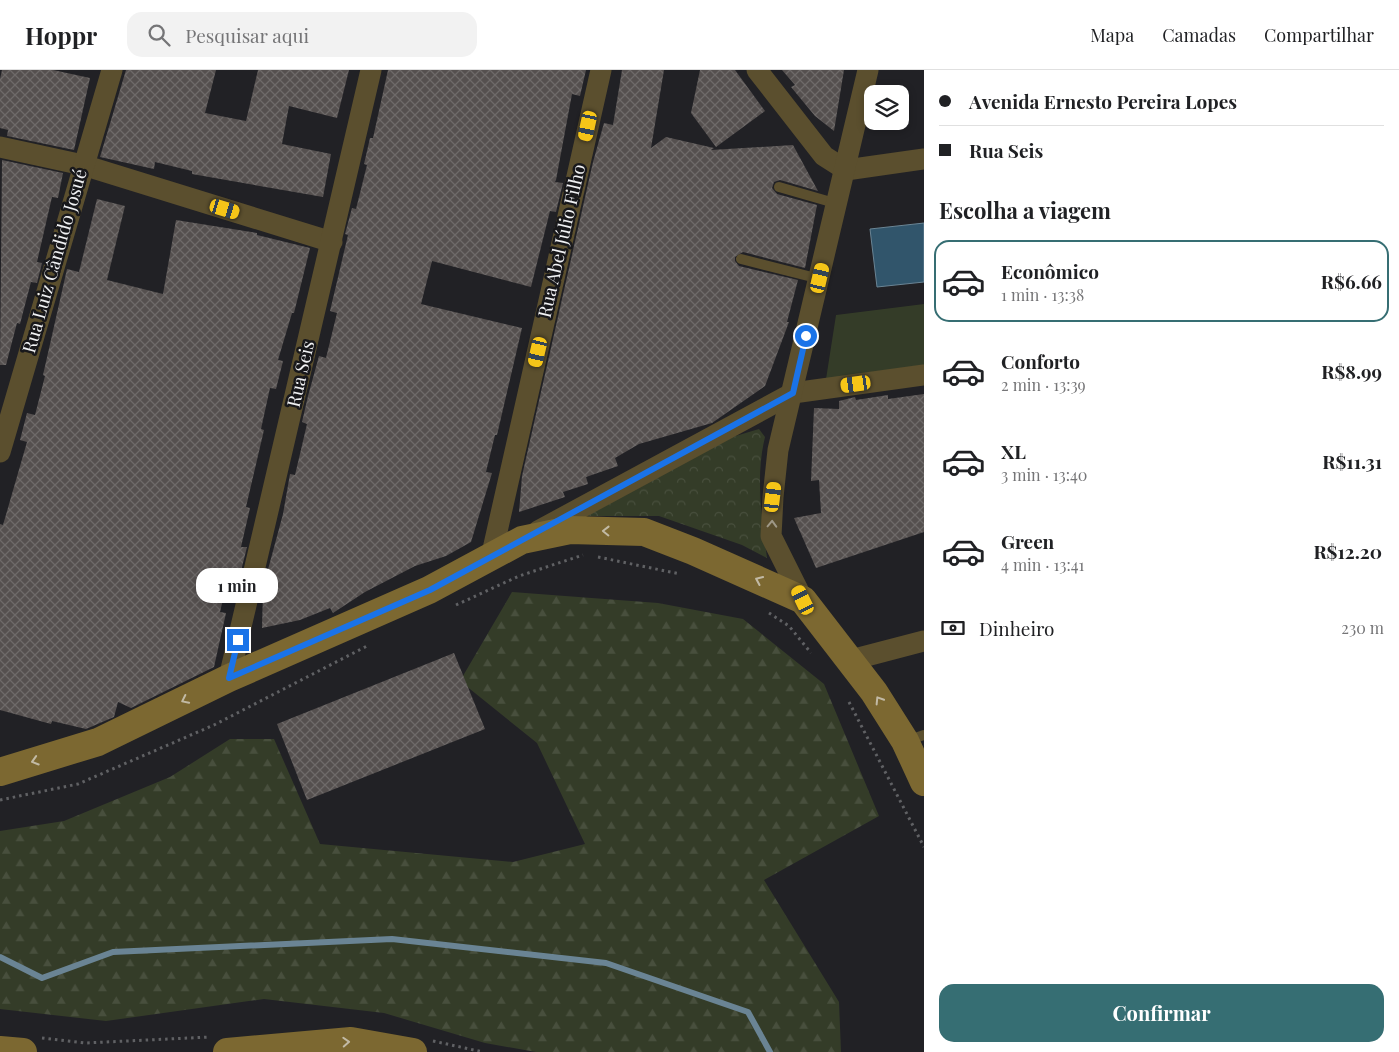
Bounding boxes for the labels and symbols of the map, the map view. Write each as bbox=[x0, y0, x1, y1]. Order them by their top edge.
car bbox=[577, 110, 598, 142]
street label: Rua Abel Júlio Filho bbox=[532, 162, 590, 320]
street label: Rua Luiz Cândido Josué bbox=[16, 166, 92, 356]
car bbox=[208, 197, 241, 221]
car bbox=[809, 262, 830, 294]
route start bbox=[795, 325, 817, 347]
car bbox=[527, 336, 548, 368]
street label: Rua Seis bbox=[281, 338, 319, 409]
car bbox=[840, 374, 871, 394]
car bbox=[763, 481, 782, 513]
one-way arrow bbox=[766, 519, 777, 527]
one-way arrow bbox=[602, 526, 610, 536]
callout: 1 min bbox=[197, 568, 279, 602]
one-way arrow bbox=[755, 576, 764, 587]
car bbox=[789, 583, 816, 617]
route end bbox=[227, 629, 249, 651]
one-way arrow bbox=[181, 694, 190, 704]
one-way arrow bbox=[876, 696, 885, 706]
one-way arrow bbox=[31, 756, 40, 766]
one-way arrow bbox=[342, 1037, 350, 1048]

